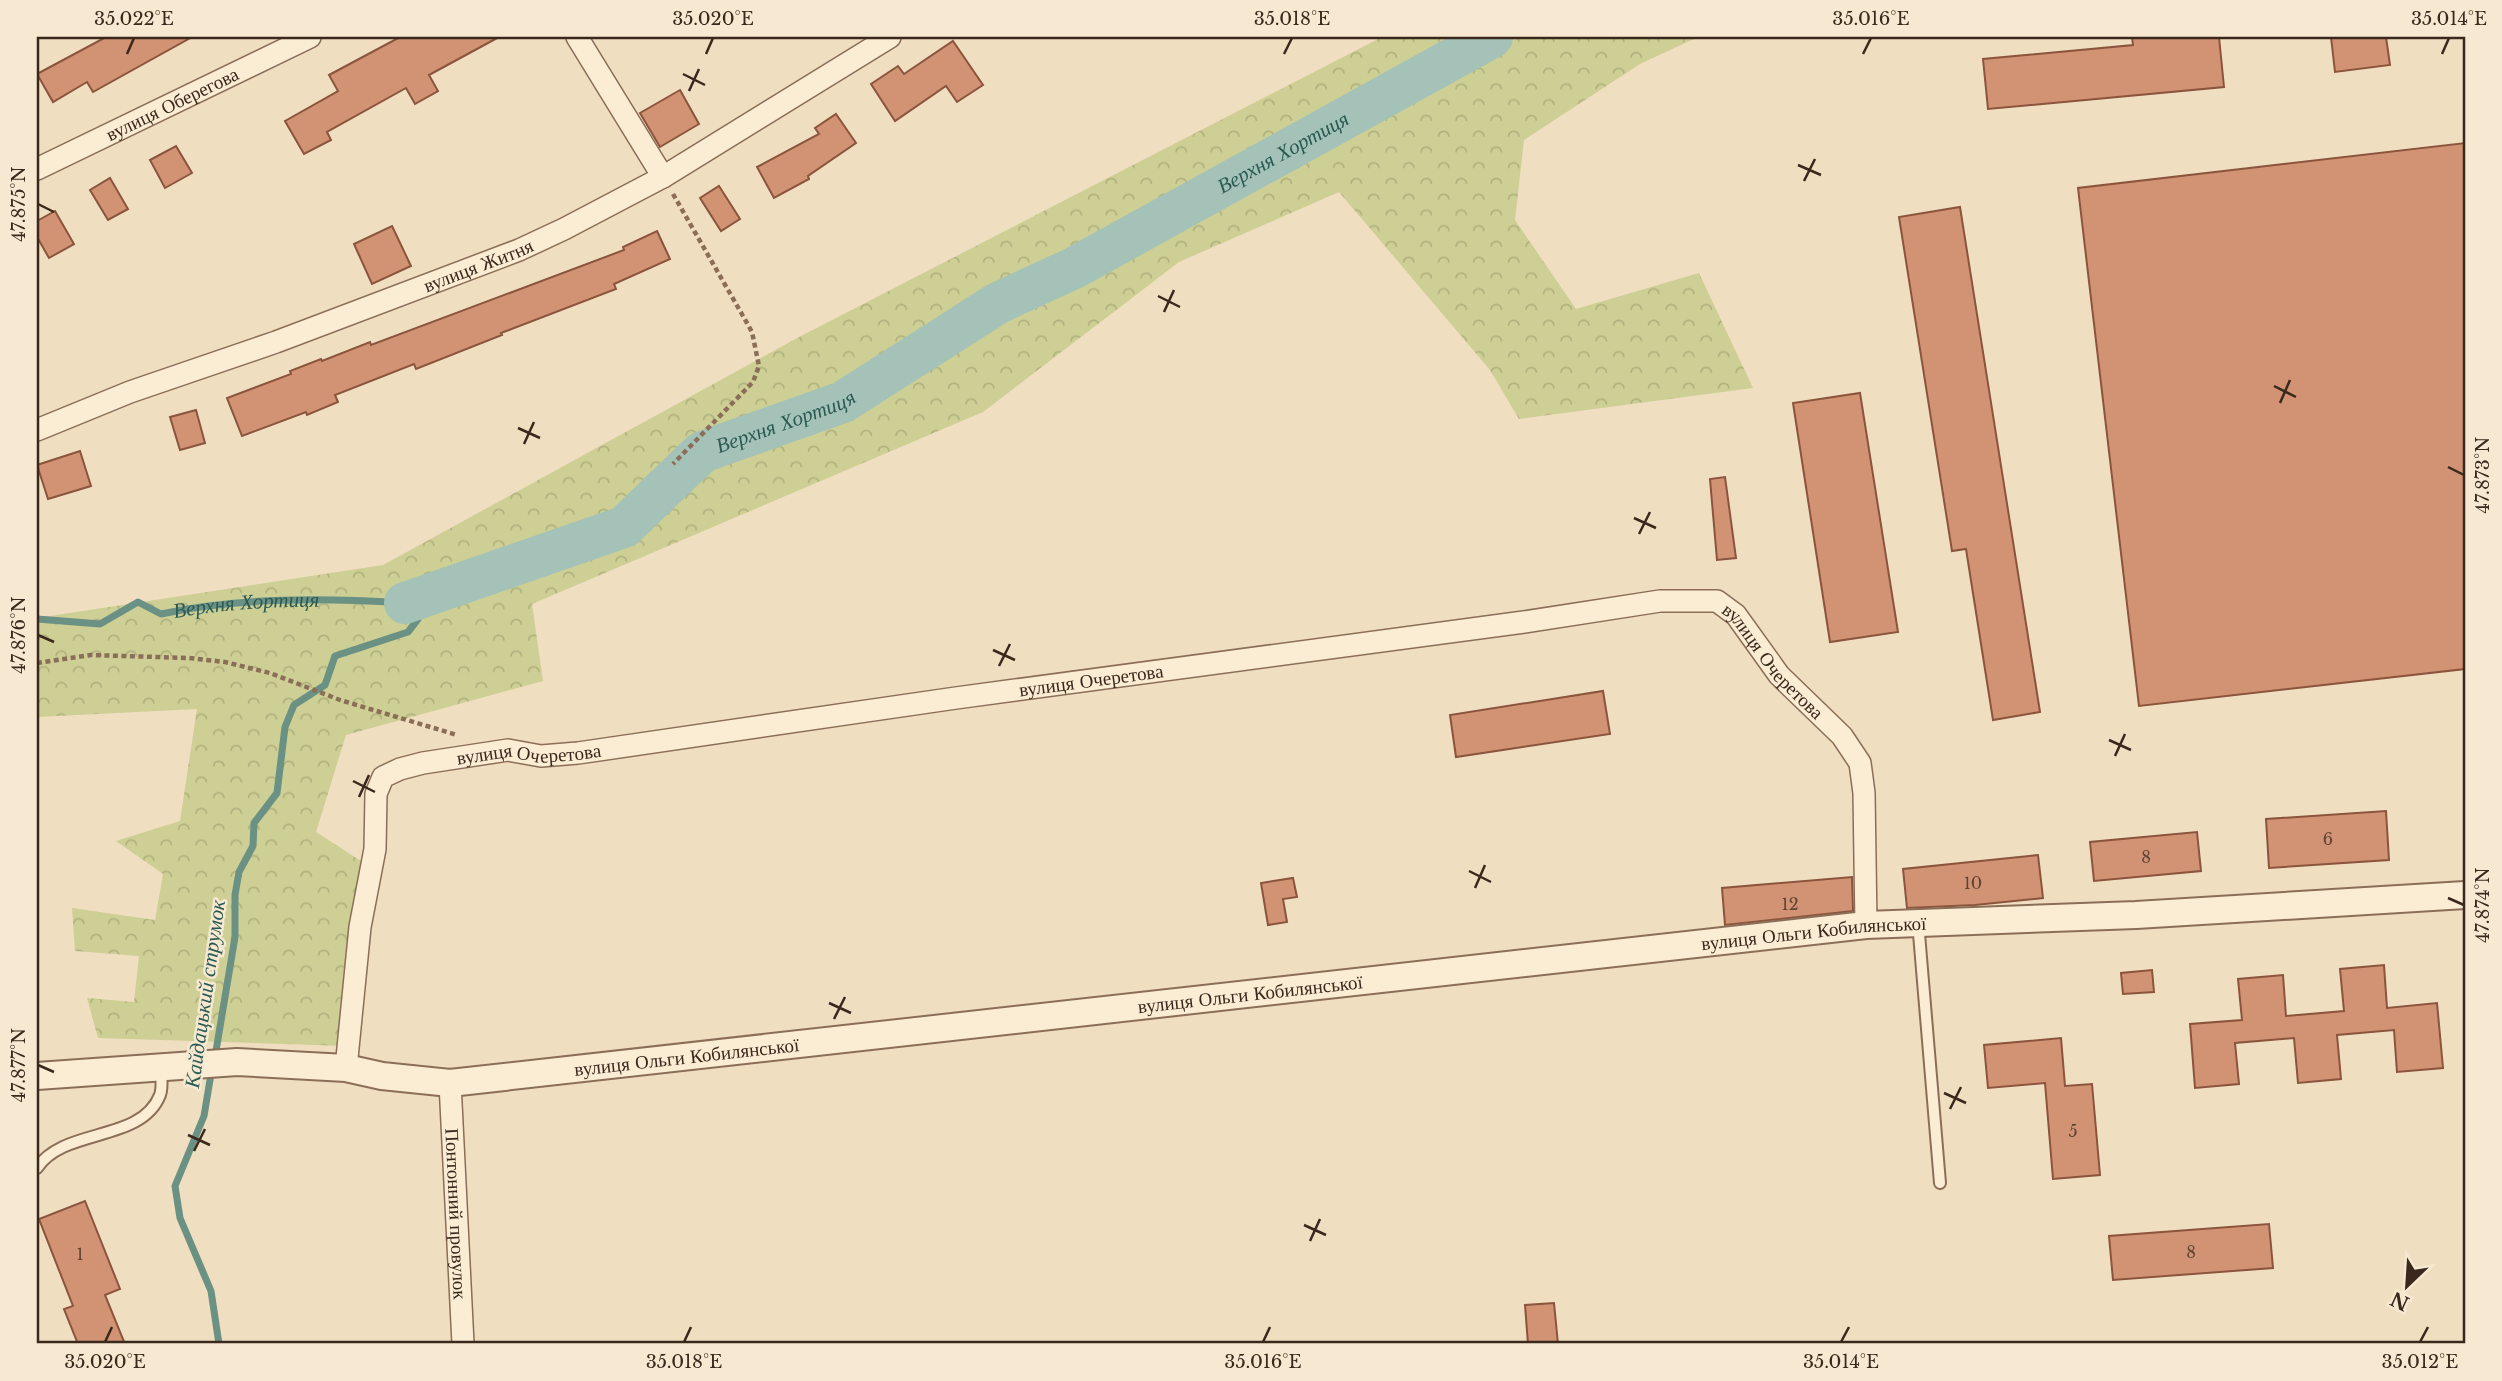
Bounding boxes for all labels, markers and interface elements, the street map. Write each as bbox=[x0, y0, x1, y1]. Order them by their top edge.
text: 35.022°E bbox=[94, 8, 174, 30]
text: 35.020°E bbox=[672, 8, 754, 30]
text: 35.018°E bbox=[1254, 8, 1330, 30]
text: 35.016°E bbox=[1832, 8, 1910, 30]
text: 35.014°E bbox=[2411, 8, 2487, 30]
street label: вулиця Оберегова bbox=[102, 62, 243, 146]
water label: Верхня Хортиця bbox=[1213, 106, 1353, 199]
text: 47.875°N bbox=[8, 166, 30, 242]
street label: вулиця Житня bbox=[420, 234, 537, 297]
water label: Верхня Хортиця bbox=[712, 384, 861, 459]
text: 47.873°N bbox=[2472, 437, 2494, 513]
water label: Верхня Хортиця bbox=[171, 587, 319, 624]
text: 47.876°N bbox=[8, 596, 30, 674]
street label: вулиця Очеретова bbox=[1718, 598, 1829, 724]
street label: вулиця Очеретова bbox=[1017, 659, 1165, 701]
street label: вулиця Очеретова bbox=[455, 738, 603, 769]
house number: 6 bbox=[2323, 829, 2333, 849]
house number: 8 bbox=[2141, 847, 2151, 867]
text: 47.874°N bbox=[2472, 867, 2494, 943]
house number: 10 bbox=[1964, 873, 1982, 893]
house number: 12 bbox=[1782, 894, 1799, 914]
water label: Кайдацький струмок bbox=[179, 898, 231, 1091]
street label: вулиця Ольги Кобилянської bbox=[1700, 911, 1927, 955]
street label: вулиця Ольги Кобилянської bbox=[1137, 970, 1364, 1018]
text: 47.877°N bbox=[8, 1028, 30, 1102]
street label: вулиця Ольги Кобилянської bbox=[573, 1033, 801, 1081]
house number: 5 bbox=[2068, 1121, 2078, 1141]
street label: Понтонний провулок bbox=[441, 1128, 472, 1301]
house number: 8 bbox=[2186, 1242, 2196, 1262]
house number: 1 bbox=[76, 1244, 84, 1264]
north arrow bbox=[2372, 1252, 2442, 1322]
text: N bbox=[2387, 1287, 2413, 1315]
text: 35.020°E bbox=[64, 1351, 146, 1373]
text: 35.018°E bbox=[646, 1351, 722, 1373]
text: 35.016°E bbox=[1224, 1351, 1302, 1373]
text: 35.014°E bbox=[1803, 1351, 1879, 1373]
text: 35.012°E bbox=[2382, 1351, 2458, 1373]

